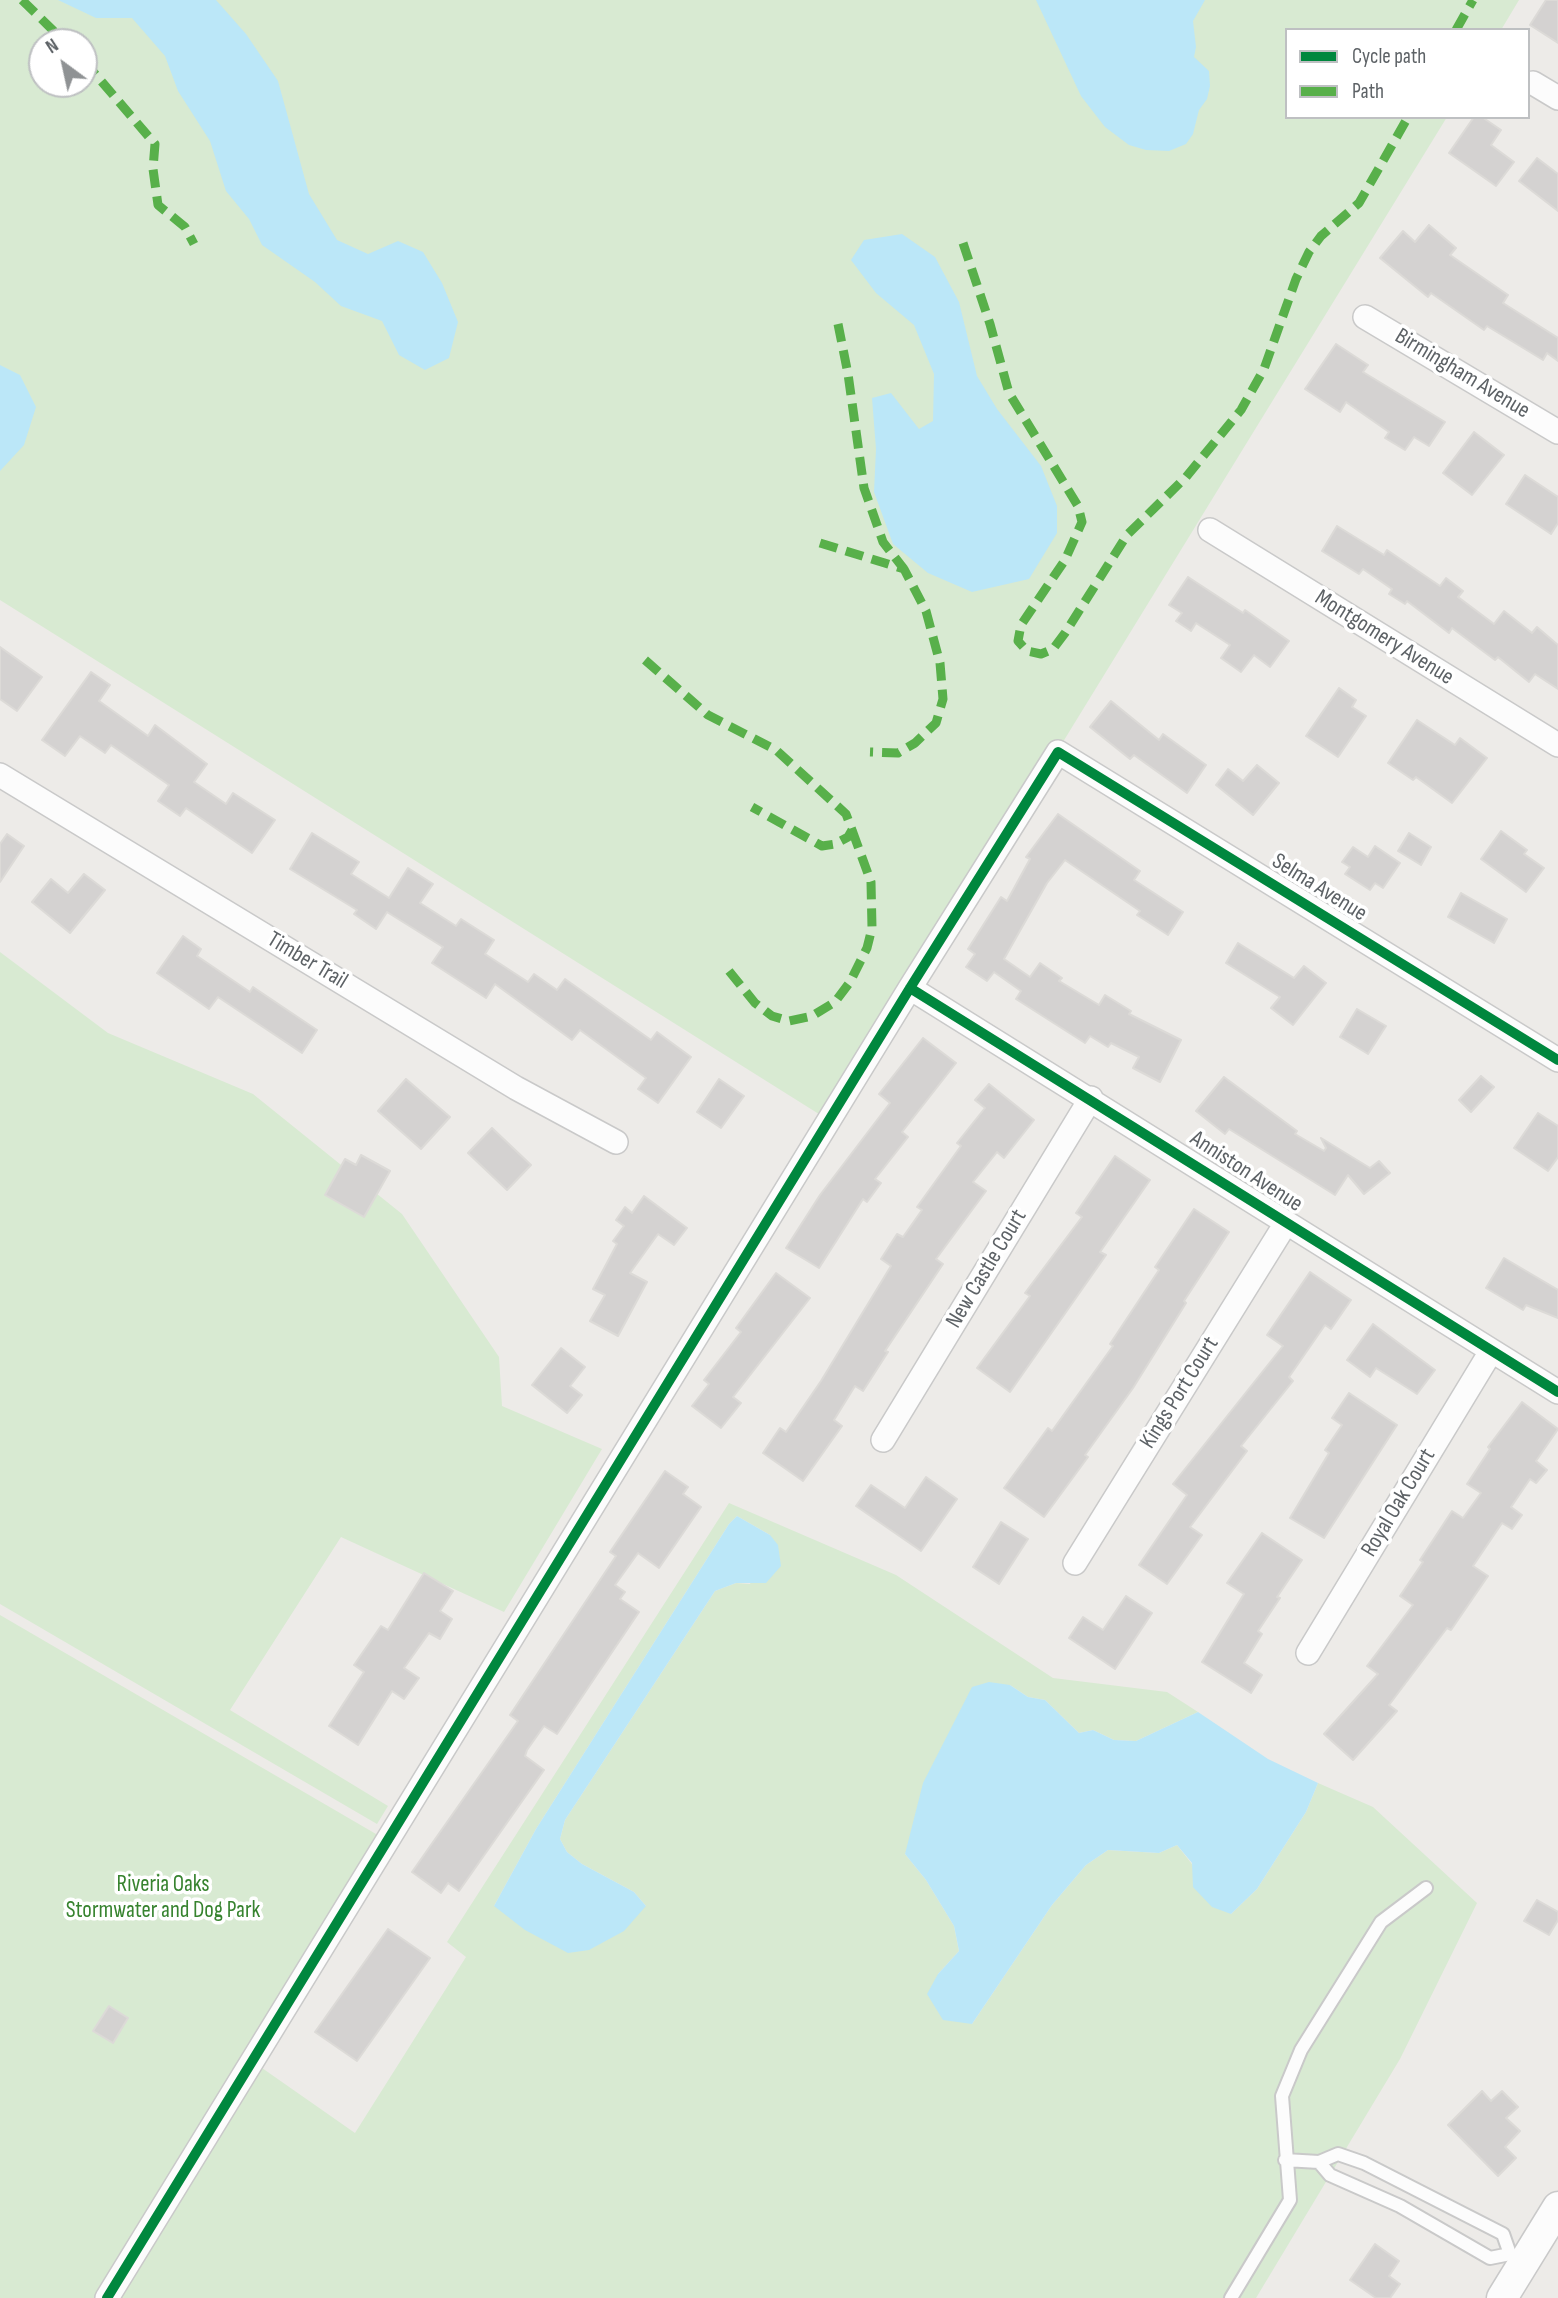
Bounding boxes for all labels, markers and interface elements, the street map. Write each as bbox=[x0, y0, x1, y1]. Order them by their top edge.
north arrow bbox=[28, 28, 98, 98]
legend bbox=[1285, 28, 1530, 119]
text: N bbox=[42, 34, 63, 59]
text: Cycle path bbox=[1352, 44, 1426, 69]
text: Path bbox=[1352, 79, 1384, 104]
street label: Birmingham Avenue bbox=[1390, 323, 1534, 425]
street label: Montgomery Avenue bbox=[1310, 584, 1458, 692]
street label: Selma Avenue bbox=[1266, 848, 1372, 928]
street label: Timber Trail bbox=[262, 926, 352, 996]
street label: Anniston Avenue bbox=[1185, 1125, 1307, 1219]
street label: New Castle Court bbox=[941, 1205, 1033, 1333]
street label: Kings Port Court bbox=[1135, 1332, 1225, 1454]
street label: Royal Oak Court bbox=[1356, 1444, 1442, 1562]
park label: Riveria Oaks Stormwater and Dog Park bbox=[66, 1871, 260, 1925]

